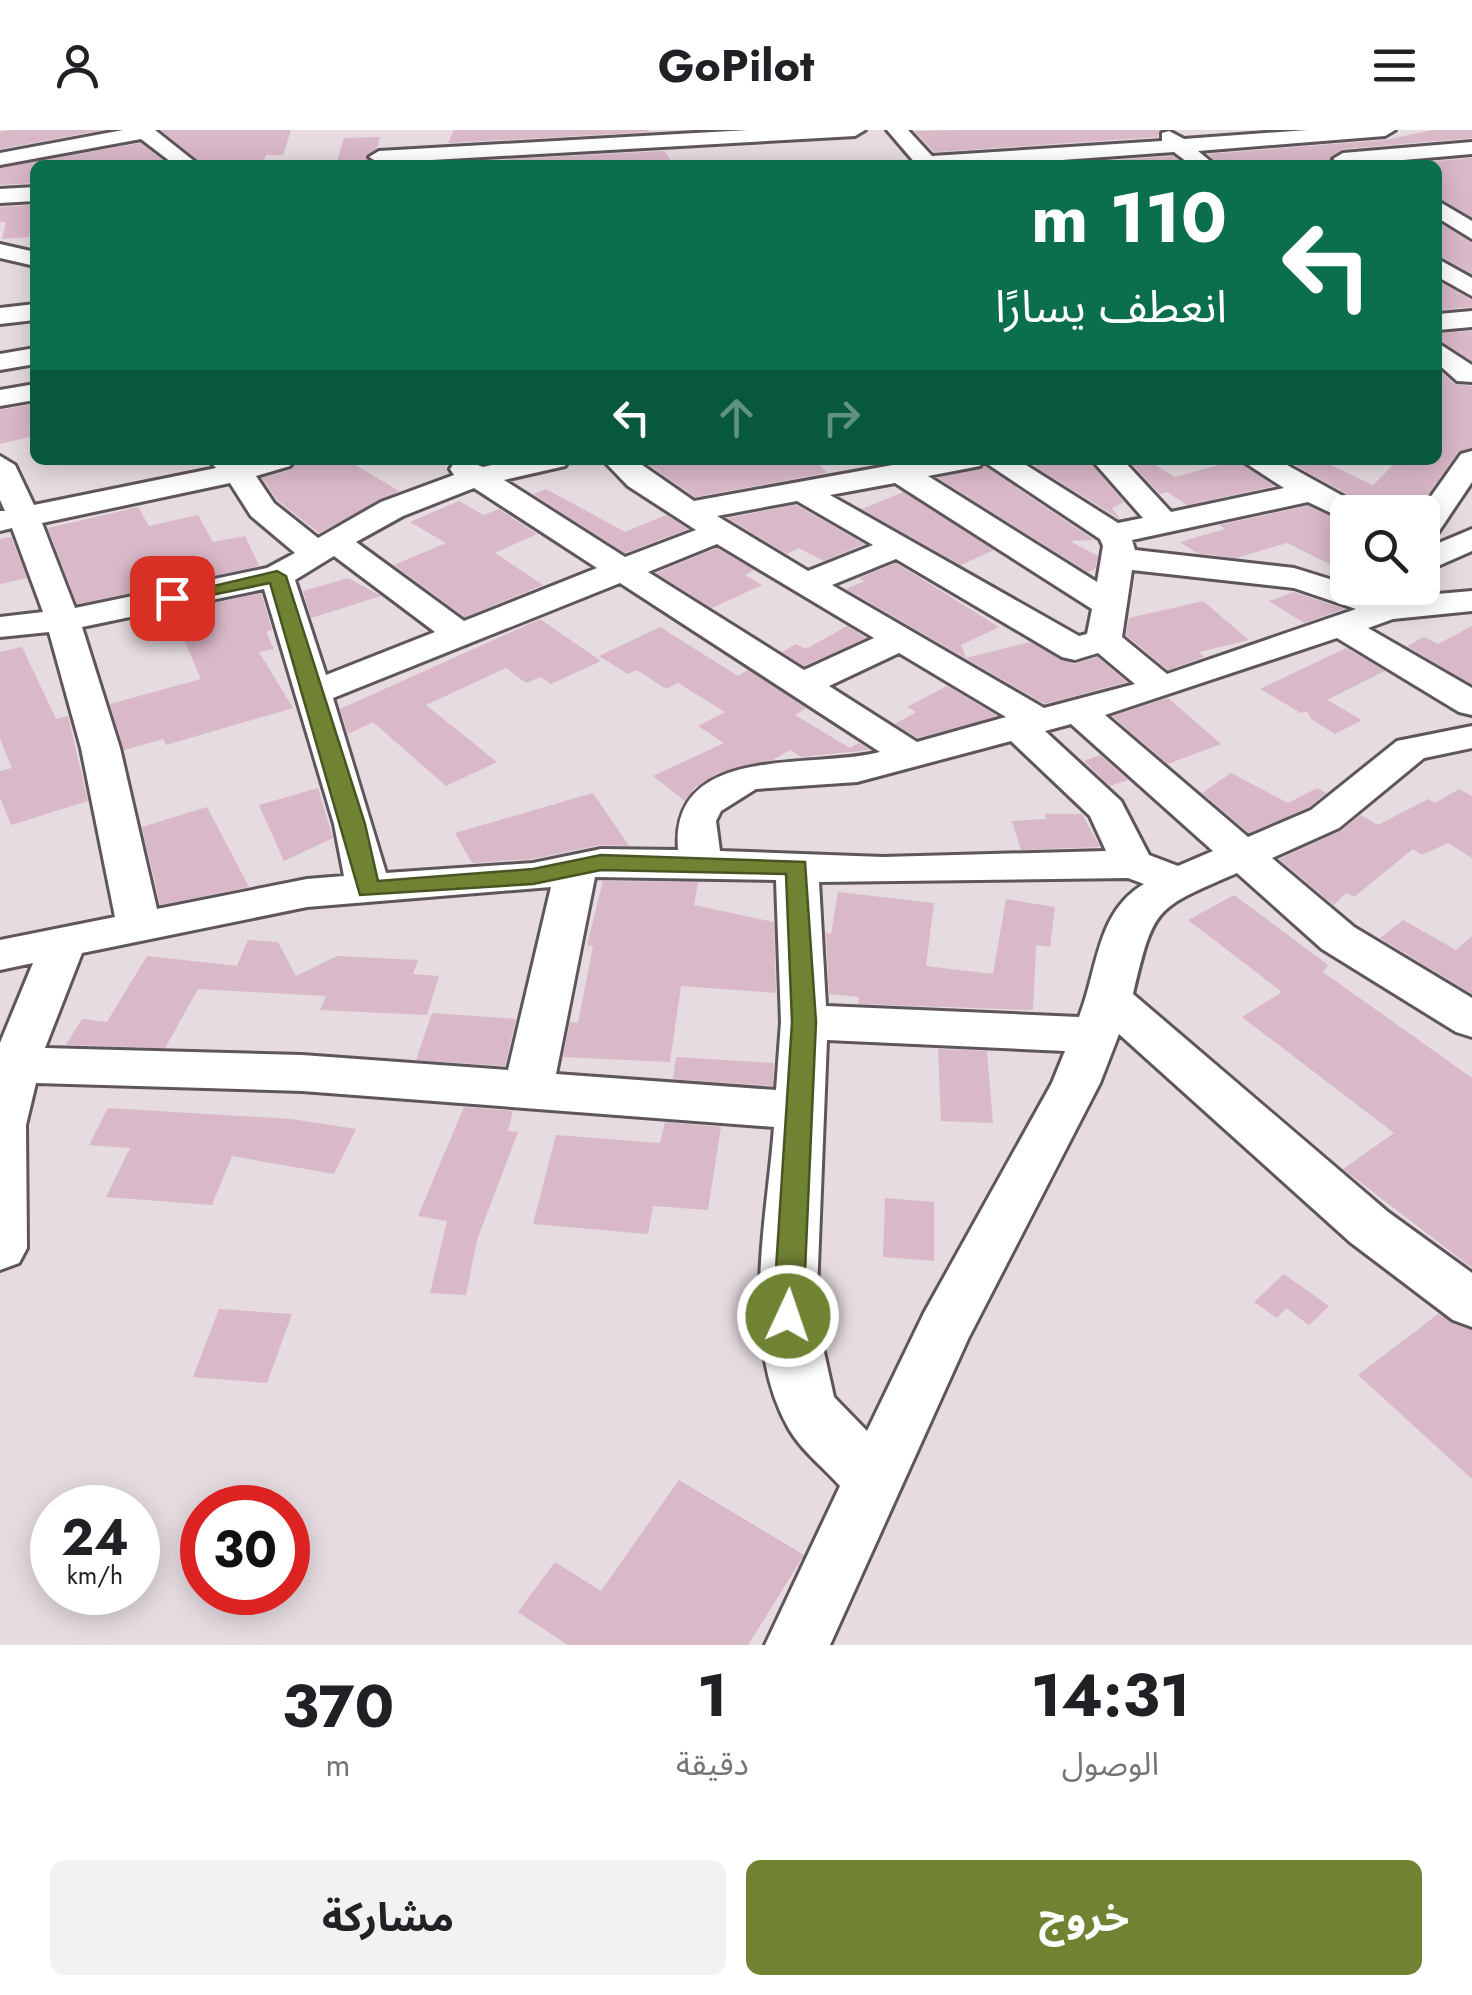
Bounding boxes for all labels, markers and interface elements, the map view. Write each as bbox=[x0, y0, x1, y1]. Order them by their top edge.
text: GoPilot bbox=[658, 33, 814, 98]
icon: person bbox=[50, 38, 105, 93]
icon: menu bbox=[1367, 38, 1422, 93]
text: 110 m bbox=[1031, 167, 1227, 268]
icon: left bbox=[1262, 200, 1392, 330]
text: انعطف يسارًا bbox=[995, 274, 1227, 339]
icon: left bbox=[604, 390, 659, 445]
icon: ahead bbox=[709, 390, 764, 445]
icon: right bbox=[814, 390, 869, 445]
map controls bbox=[1330, 495, 1440, 605]
button: search bbox=[1330, 495, 1440, 605]
pin bbox=[130, 556, 215, 641]
icon: arrive bbox=[145, 571, 200, 626]
position arrow bbox=[736, 1264, 840, 1368]
speed limit sign: 30 bbox=[180, 1485, 310, 1615]
text: 24 bbox=[61, 1501, 129, 1574]
text: km/h bbox=[67, 1557, 123, 1593]
text: 1 bbox=[697, 1652, 728, 1739]
text: 14:31 bbox=[1031, 1652, 1190, 1739]
text: 370 bbox=[282, 1663, 394, 1750]
text: دقيقة bbox=[676, 1741, 749, 1787]
text: الوصول bbox=[1062, 1741, 1159, 1787]
text: m bbox=[325, 1742, 350, 1788]
button: مشاركة bbox=[50, 1860, 726, 1975]
button: خروج bbox=[746, 1860, 1422, 1975]

